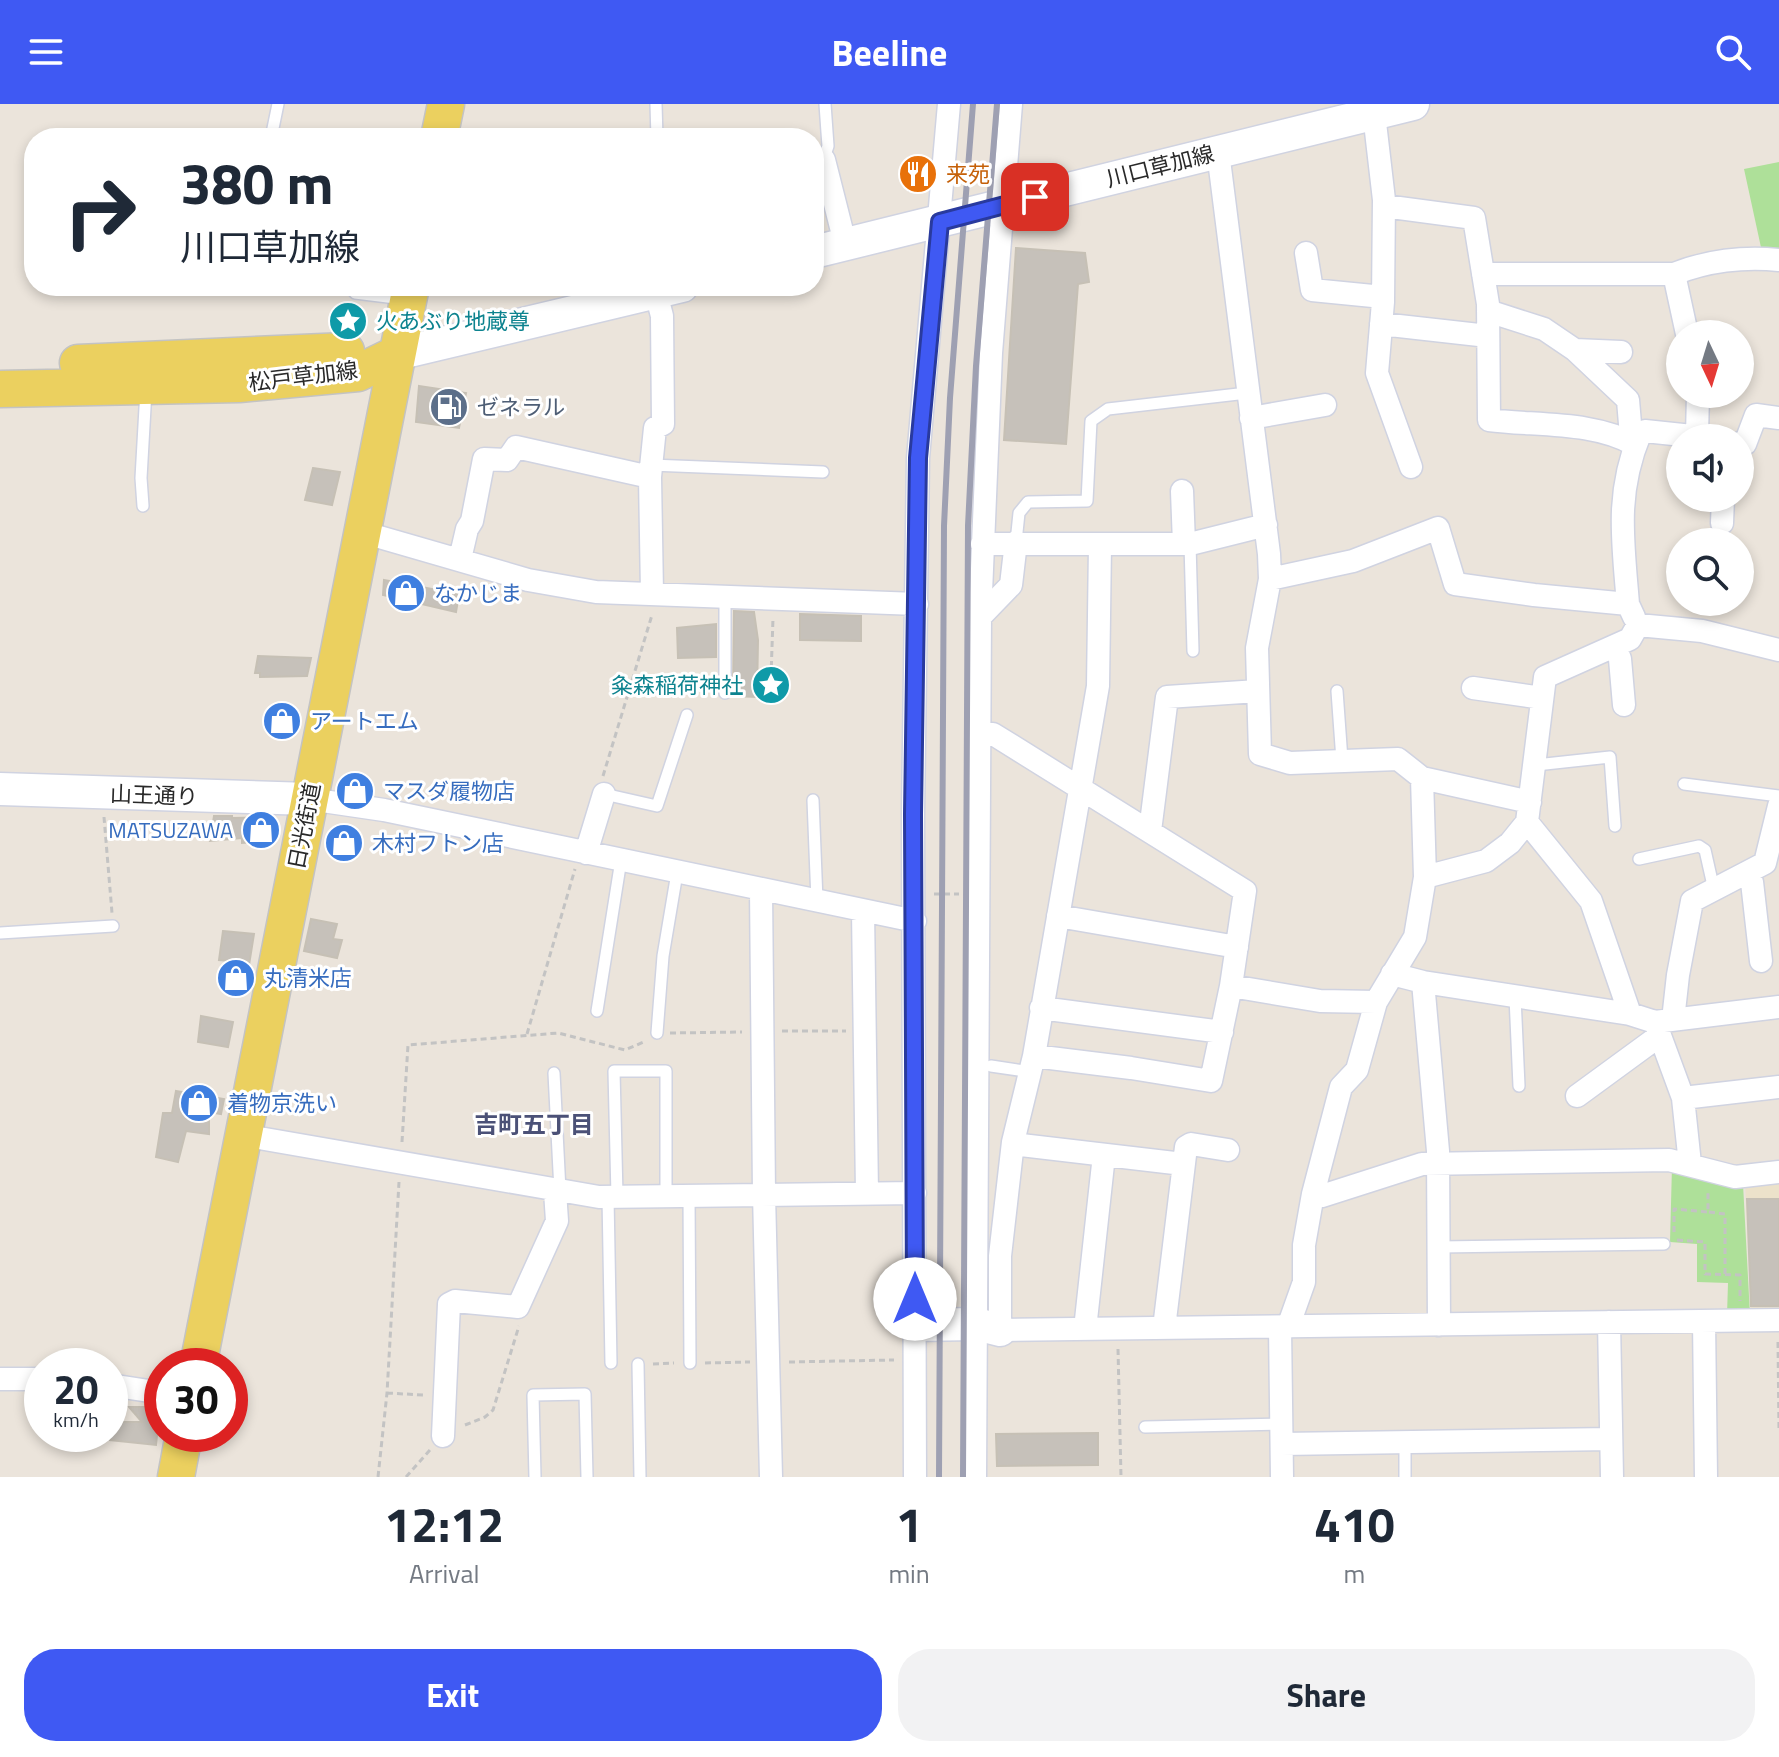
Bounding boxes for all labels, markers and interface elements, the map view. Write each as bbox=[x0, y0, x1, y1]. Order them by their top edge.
text: Beeline bbox=[832, 25, 947, 80]
icon: menu bbox=[24, 30, 68, 74]
icon: search bbox=[1711, 30, 1755, 74]
street label: 川口草加線 bbox=[1103, 136, 1217, 196]
text: 380 m bbox=[180, 141, 333, 226]
restaurant icon: 来苑 bbox=[897, 153, 939, 195]
place label: 来苑 bbox=[946, 157, 990, 191]
icon: right bbox=[48, 160, 152, 264]
pin bbox=[1001, 163, 1069, 231]
icon: arrive bbox=[1013, 175, 1057, 219]
text: 川口草加線 bbox=[180, 219, 360, 274]
place icon: 火あぶり地蔵尊 bbox=[327, 300, 369, 342]
place label: 火あぶり地蔵尊 bbox=[376, 304, 530, 338]
north arrow bbox=[1666, 320, 1754, 408]
map controls bbox=[1666, 320, 1754, 616]
street label: 松戸草加線 bbox=[246, 352, 360, 400]
fuel station icon: ゼネラル bbox=[428, 386, 470, 428]
place label: ゼネラル bbox=[477, 390, 565, 424]
button: sound bbox=[1666, 424, 1754, 512]
button: search bbox=[1666, 528, 1754, 616]
shop icon: なかじま bbox=[385, 572, 427, 614]
place label: なかじま bbox=[434, 576, 522, 610]
place icon: 粂森稲荷神社 bbox=[750, 664, 792, 706]
place label: 粂森稲荷神社 bbox=[611, 668, 743, 702]
shop icon: アートエム bbox=[261, 700, 303, 742]
place label: アートエム bbox=[310, 704, 419, 738]
shop icon: マスダ履物店 bbox=[334, 770, 376, 812]
place label: マスダ履物店 bbox=[383, 774, 515, 808]
street label: 山王通り bbox=[109, 776, 199, 814]
street label: 日光街道 bbox=[279, 780, 329, 872]
shop icon: MATSUZAWA bbox=[240, 809, 282, 851]
place label: MATSUZAWA bbox=[108, 813, 233, 847]
shop icon: 木村フトン店 bbox=[323, 822, 365, 864]
place label: 木村フトン店 bbox=[372, 826, 504, 860]
shop icon: 丸清米店 bbox=[215, 957, 257, 999]
place label: 丸清米店 bbox=[264, 961, 352, 995]
shop icon: 着物京洗い bbox=[178, 1082, 220, 1124]
place label: 着物京洗い bbox=[227, 1086, 337, 1120]
district label: 吉町五丁目 bbox=[474, 1106, 594, 1142]
position arrow bbox=[873, 1257, 957, 1341]
speed limit sign: 30 bbox=[144, 1348, 248, 1452]
text: 20 bbox=[54, 1359, 98, 1420]
text: km/h bbox=[53, 1404, 99, 1435]
text: 12:12 bbox=[384, 1488, 504, 1561]
text: 1 bbox=[896, 1488, 923, 1561]
text: 410 bbox=[1314, 1488, 1395, 1561]
text: Arrival bbox=[409, 1554, 479, 1593]
text: min bbox=[888, 1554, 930, 1593]
text: m bbox=[1344, 1554, 1365, 1593]
button: Exit bbox=[24, 1649, 882, 1741]
button: Share bbox=[898, 1649, 1755, 1741]

